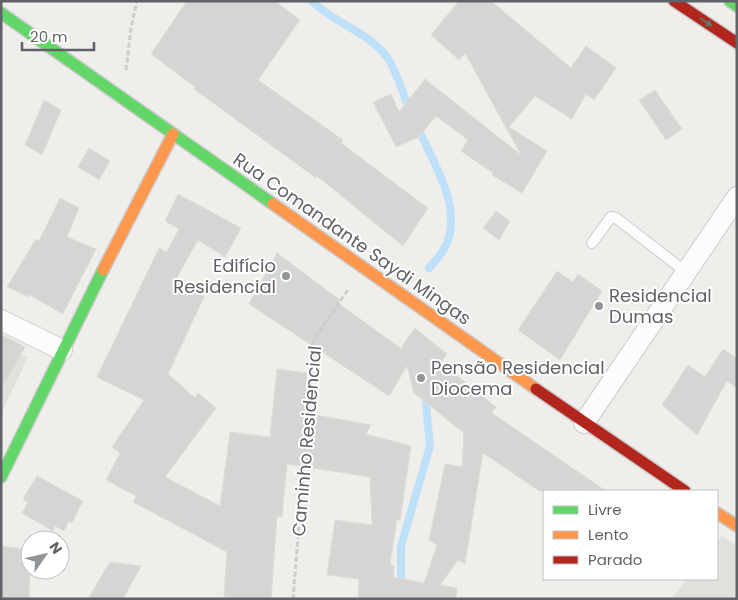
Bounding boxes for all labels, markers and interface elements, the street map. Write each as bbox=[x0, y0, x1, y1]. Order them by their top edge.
one-way arrow bbox=[699, 17, 712, 27]
scale bar bbox=[22, 20, 95, 52]
text: 20 m bbox=[30, 26, 68, 47]
street label: Rua Comandante Saydi Mingas bbox=[228, 147, 476, 331]
place label: Edifício Residencial bbox=[173, 253, 276, 299]
marker: Edifício Residencial bbox=[280, 270, 292, 282]
place label: Residencial Dumas bbox=[609, 283, 712, 329]
marker: Residencial Dumas bbox=[593, 300, 605, 312]
street label: Caminho Residencial bbox=[286, 345, 327, 537]
place label: Pensão Residencial Diocema bbox=[431, 355, 605, 401]
marker: Pensão Residencial Diocema bbox=[415, 372, 427, 384]
legend bbox=[543, 490, 718, 580]
text: Livre bbox=[588, 499, 621, 520]
text: Lento bbox=[588, 524, 628, 545]
north arrow bbox=[20, 530, 70, 580]
text: N bbox=[45, 538, 67, 558]
text: Parado bbox=[588, 549, 642, 570]

